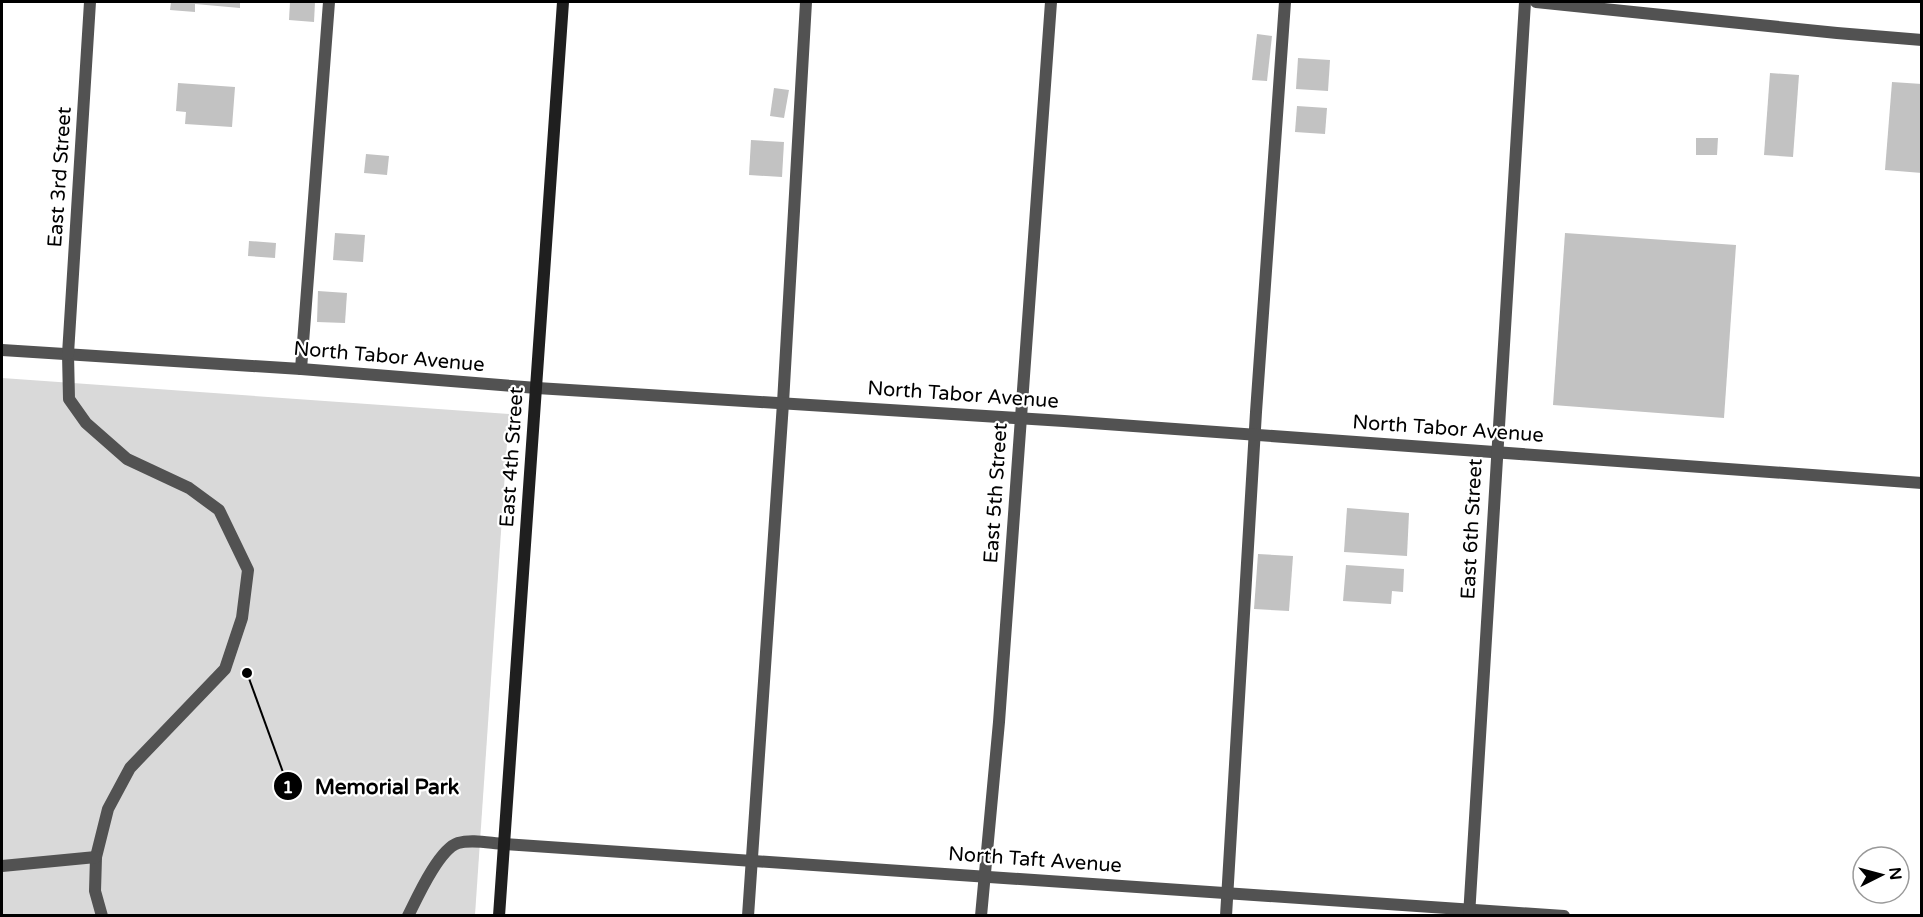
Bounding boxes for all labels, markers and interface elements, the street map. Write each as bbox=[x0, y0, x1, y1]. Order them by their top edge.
street label: East 3rd Street bbox=[43, 105, 77, 248]
street label: North Tabor Avenue bbox=[292, 337, 486, 377]
street label: North Tabor Avenue bbox=[867, 376, 1059, 414]
street label: East 4th Street bbox=[495, 385, 529, 528]
street label: North Tabor Avenue bbox=[1352, 410, 1544, 448]
street label: East 5th Street bbox=[979, 421, 1013, 564]
street label: East 6th Street bbox=[1456, 458, 1488, 600]
callout: Memorial Park bbox=[273, 767, 471, 806]
text: Memorial Park bbox=[315, 775, 460, 800]
text: 1 bbox=[282, 776, 294, 798]
street label: North Taft Avenue bbox=[947, 842, 1123, 878]
north arrow bbox=[1851, 845, 1911, 905]
text: N bbox=[1884, 866, 1906, 881]

